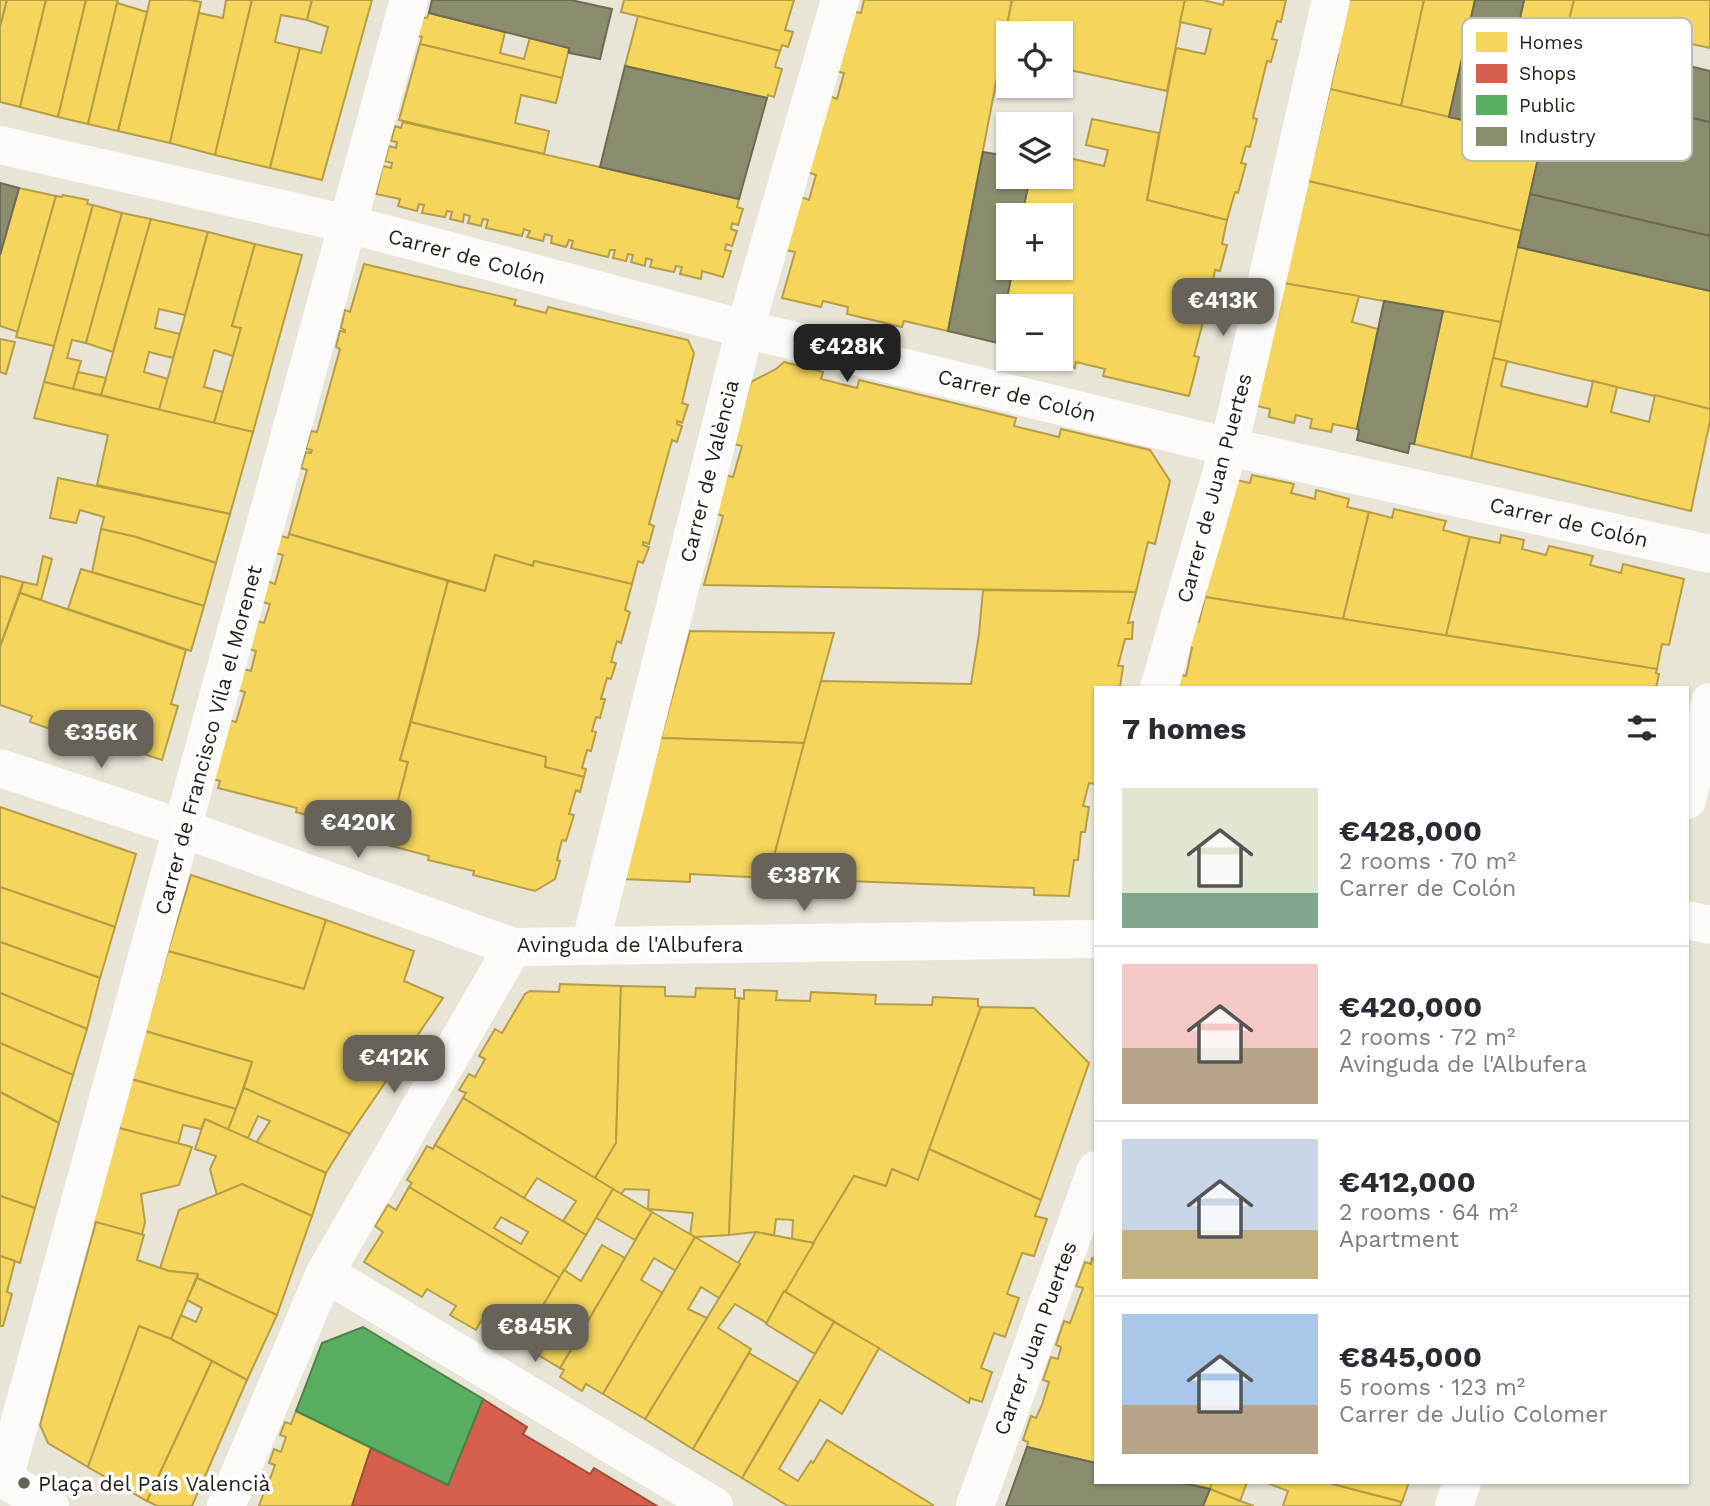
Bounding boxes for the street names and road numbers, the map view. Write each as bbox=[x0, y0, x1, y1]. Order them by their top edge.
street label: Carrer de Colón bbox=[386, 223, 548, 289]
street label: Carrer de Colón bbox=[935, 363, 1099, 427]
street label: Carrer de Juan Puertes bbox=[1171, 370, 1257, 606]
street label: Carrer de València bbox=[674, 377, 744, 565]
street label: Carrer de Colón bbox=[1487, 492, 1651, 552]
street label: Carrer de Francisco Vila el Morenet bbox=[149, 562, 267, 917]
street label: Avinguda de l'Albufera bbox=[517, 932, 743, 957]
street label: Carrer Juan Puertes bbox=[988, 1238, 1082, 1438]

